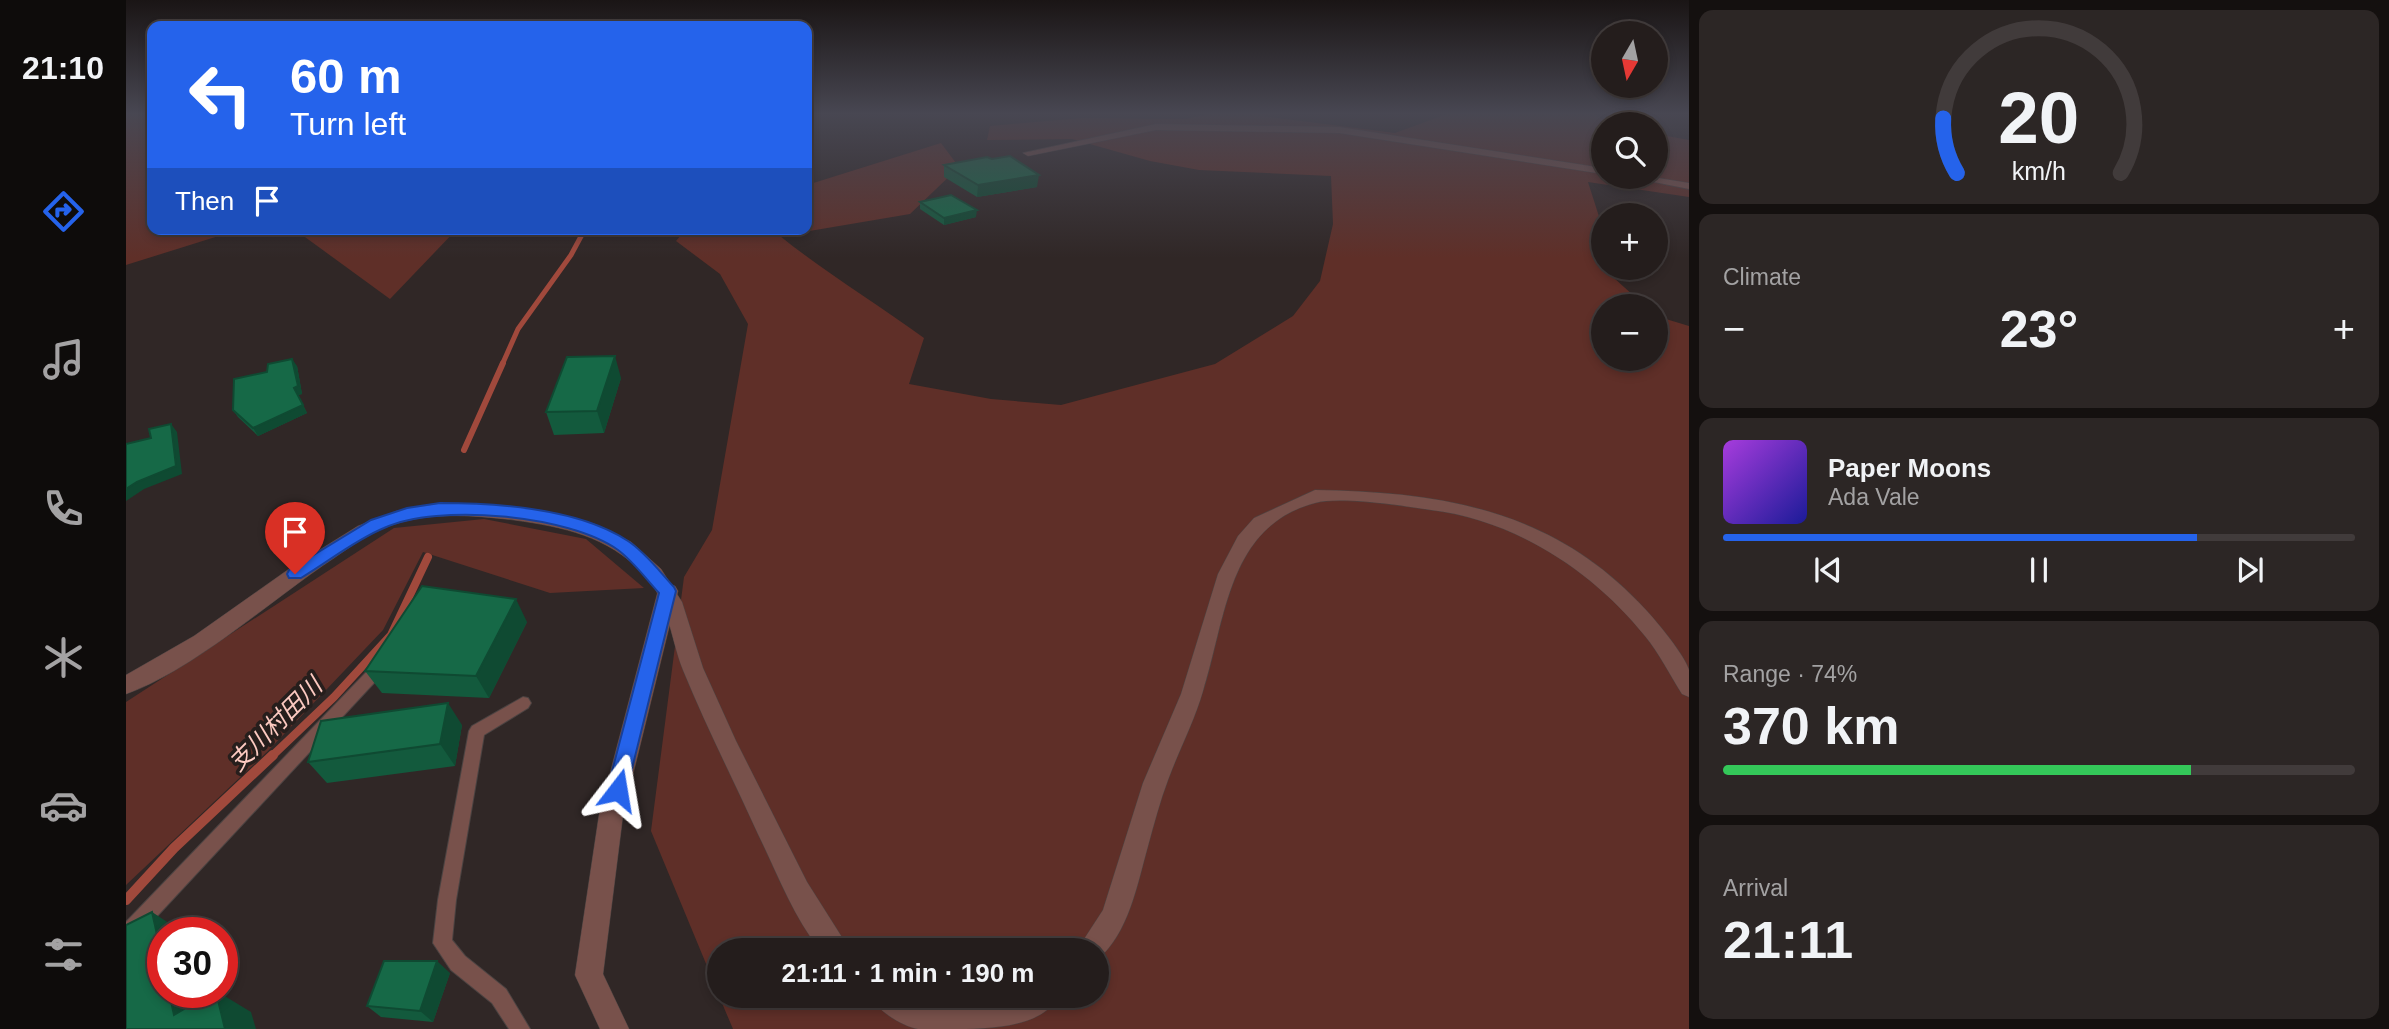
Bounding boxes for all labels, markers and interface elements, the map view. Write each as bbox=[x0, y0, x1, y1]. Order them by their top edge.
north arrow bbox=[1591, 21, 1668, 98]
map controls bbox=[1591, 21, 1668, 371]
icon: left bbox=[175, 49, 266, 140]
text: 60 m bbox=[290, 49, 402, 103]
text: 21:10 bbox=[22, 50, 104, 86]
text: 20 bbox=[1999, 77, 2079, 158]
text: Turn left bbox=[290, 106, 406, 142]
button: search bbox=[1591, 112, 1668, 189]
text: km/h bbox=[2012, 157, 2066, 185]
icon: arrive bbox=[248, 182, 286, 220]
text: Then bbox=[175, 186, 234, 216]
icon: directions bbox=[39, 187, 88, 236]
button: + bbox=[1591, 203, 1668, 280]
text: Climate bbox=[1723, 264, 1801, 290]
button: − bbox=[1591, 294, 1668, 371]
text: 23° bbox=[2000, 300, 2078, 358]
text: − bbox=[1723, 308, 1745, 350]
text: + bbox=[2333, 308, 2355, 350]
icon: music bbox=[39, 335, 88, 384]
text: Paper Moons bbox=[1828, 453, 1991, 483]
icon: phone bbox=[39, 484, 88, 533]
text: Ada Vale bbox=[1828, 484, 1920, 510]
pin bbox=[265, 502, 325, 574]
icon: arrive bbox=[276, 513, 314, 551]
icon: previous bbox=[1809, 551, 1847, 589]
icon: pause bbox=[2020, 551, 2058, 589]
icon: next bbox=[2231, 551, 2269, 589]
icon: climate bbox=[39, 633, 88, 682]
text: Range · 74% bbox=[1723, 661, 1857, 687]
water label: 支川村田川 bbox=[223, 670, 329, 776]
text: 370 km bbox=[1723, 697, 1899, 755]
position arrow bbox=[581, 753, 655, 827]
icon: car bbox=[39, 781, 88, 830]
text: Arrival bbox=[1723, 875, 1788, 901]
text: 21:11 bbox=[1723, 911, 1853, 969]
speed limit sign: 30 bbox=[147, 917, 238, 1008]
icon: filters bbox=[39, 930, 88, 979]
text: 21:11 · 1 min · 190 m bbox=[782, 958, 1034, 988]

